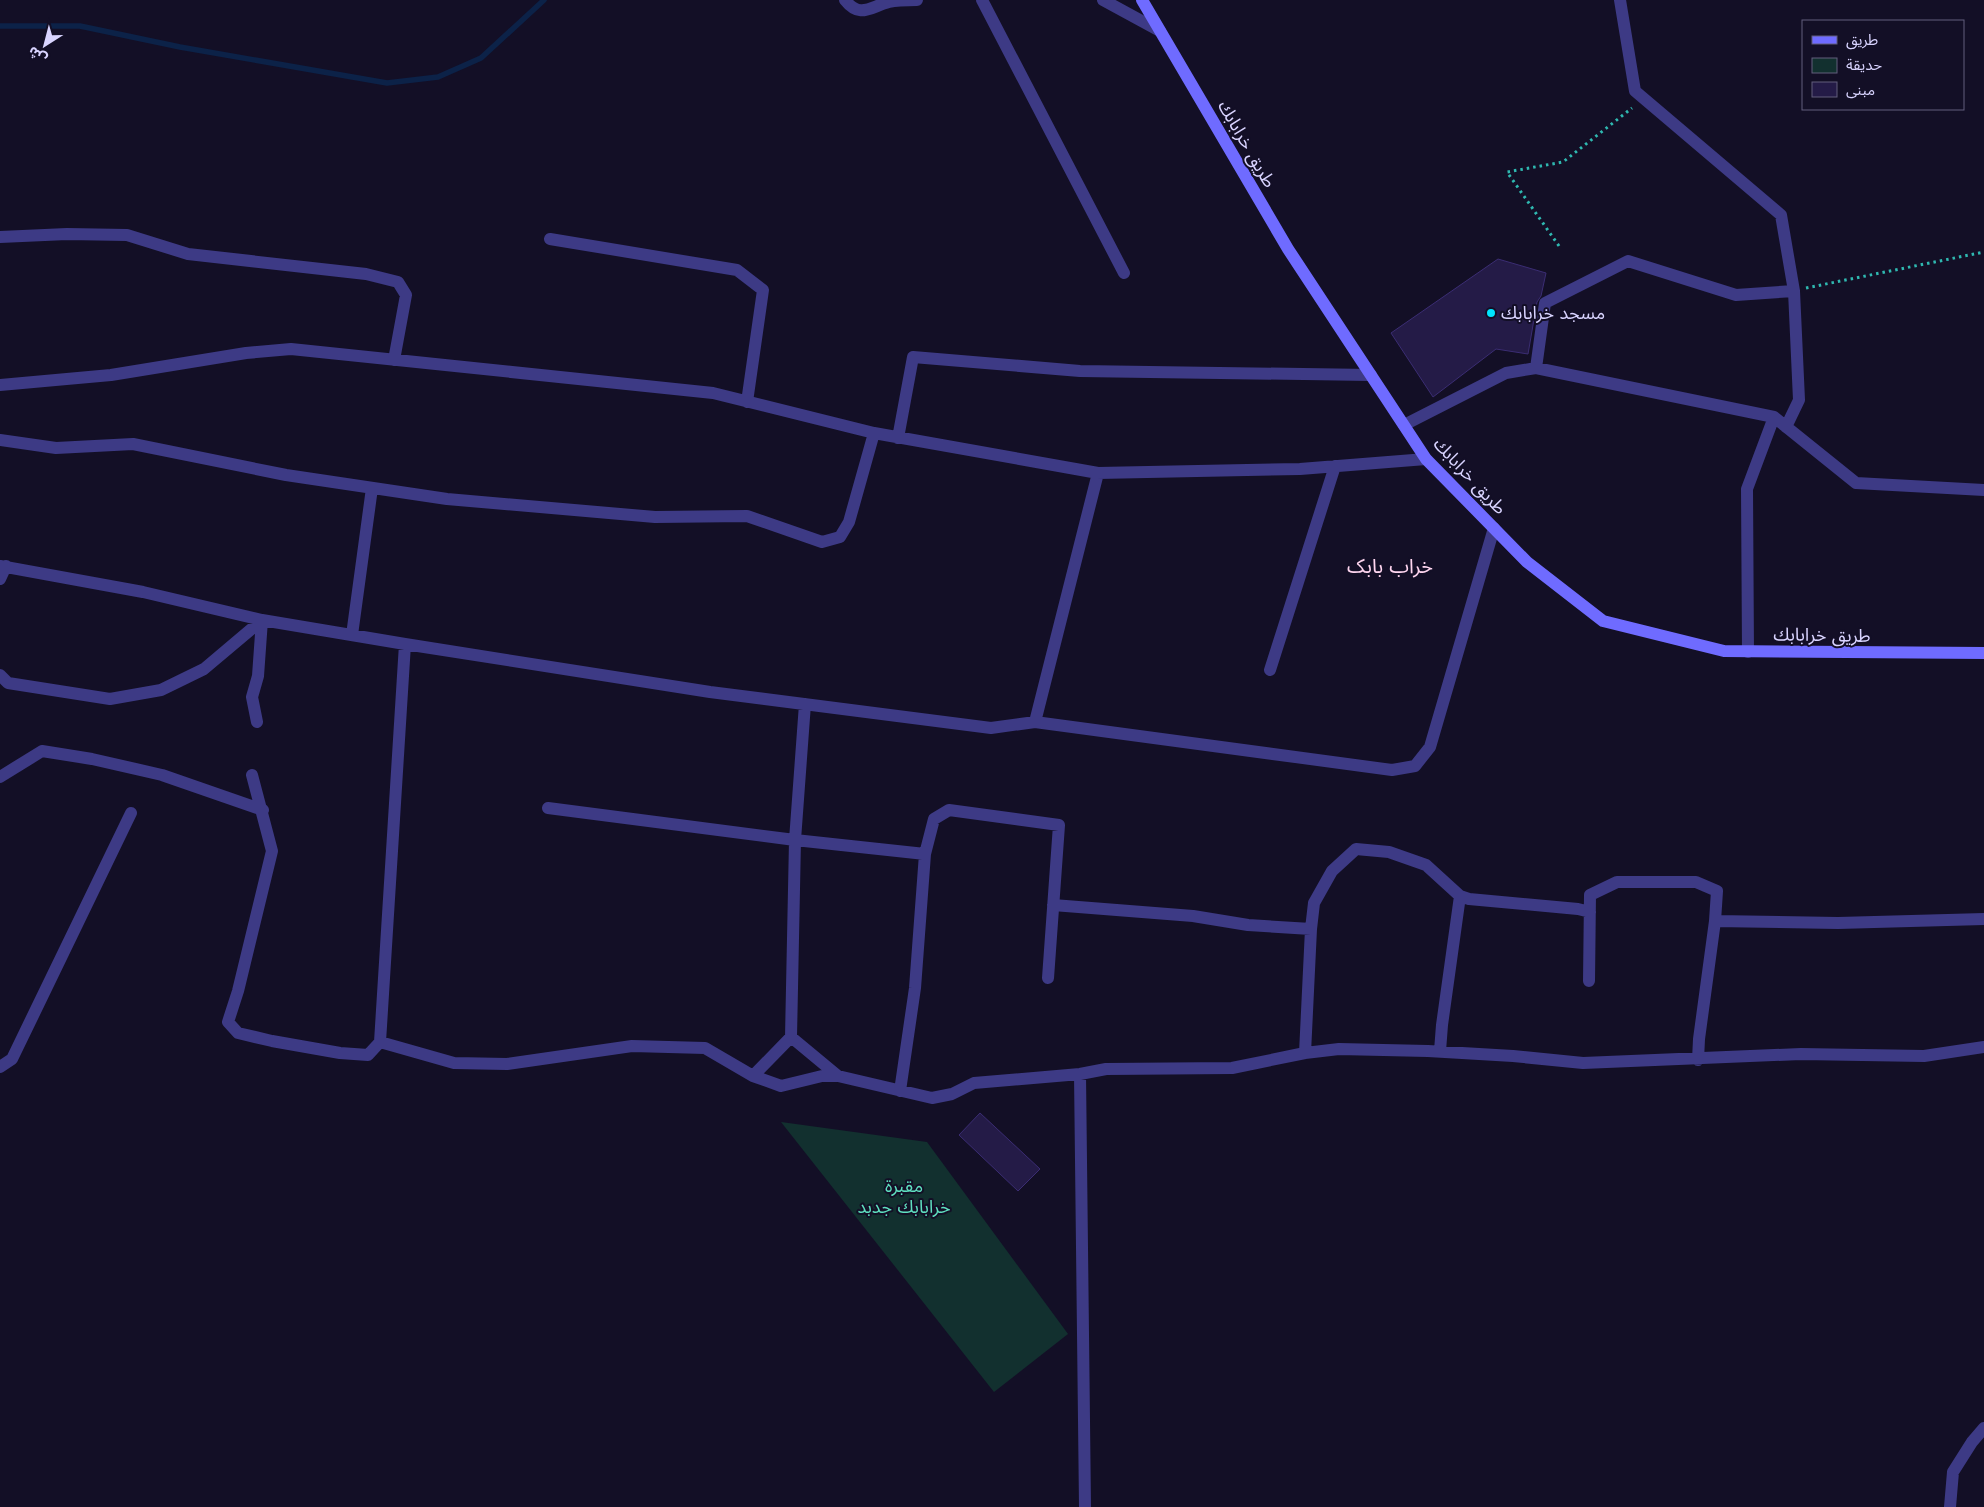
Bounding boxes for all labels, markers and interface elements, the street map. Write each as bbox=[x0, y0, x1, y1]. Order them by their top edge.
north arrow bbox=[20, 20, 70, 70]
legend bbox=[1802, 20, 1964, 110]
text: طريق bbox=[1846, 29, 1878, 51]
text: ش bbox=[24, 42, 51, 69]
text: حديقة bbox=[1846, 54, 1882, 76]
text: مبنى bbox=[1846, 79, 1875, 101]
street label: طريق خرابابك bbox=[1211, 95, 1283, 193]
place label: مسجد خرابابك bbox=[1501, 300, 1605, 326]
marker: مسجد خرابابك bbox=[1485, 307, 1497, 319]
street label: طريق خرابابك bbox=[1427, 432, 1513, 520]
district label: خراب بابک bbox=[1347, 552, 1433, 581]
street label: طريق خرابابك bbox=[1773, 621, 1871, 649]
park label: مقبرة خرابابك جدبد bbox=[857, 1173, 951, 1220]

